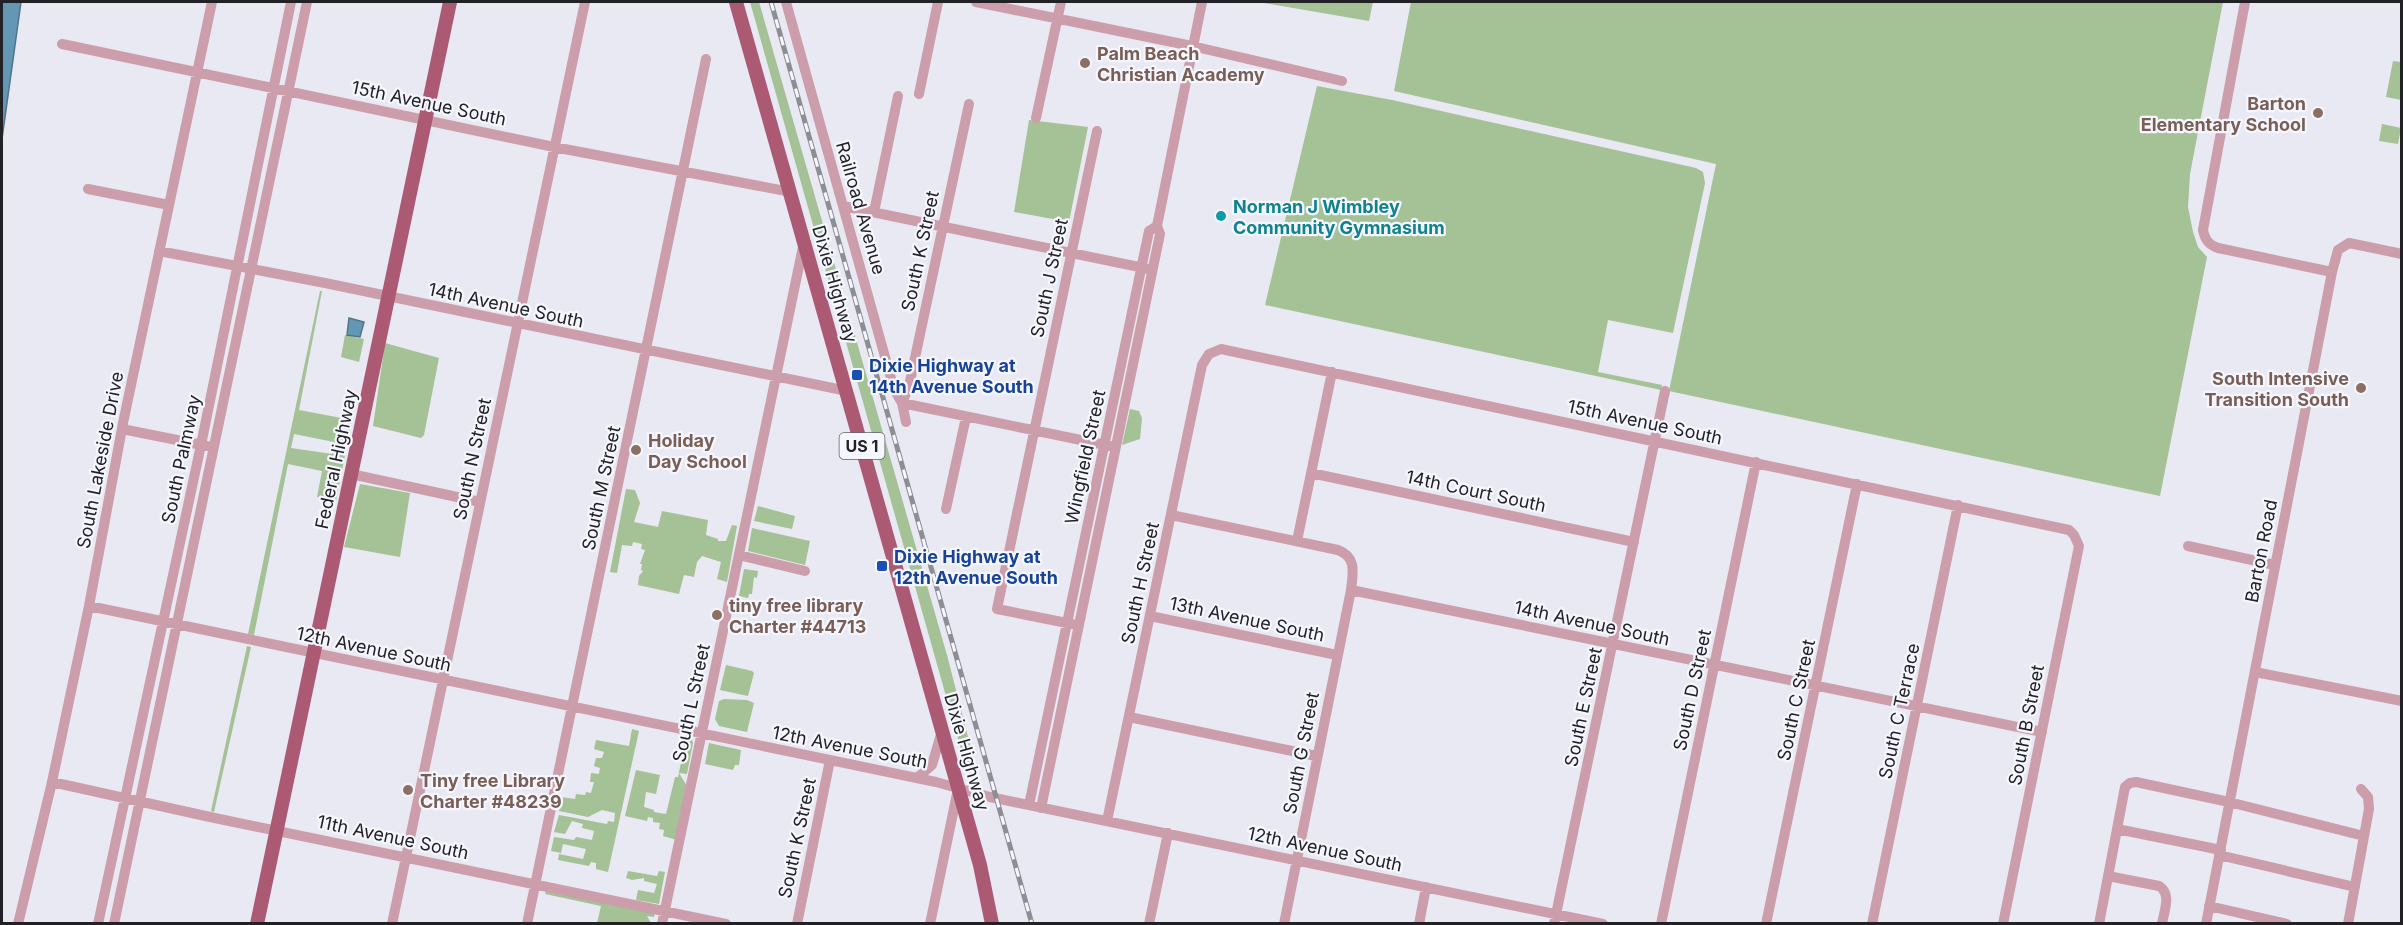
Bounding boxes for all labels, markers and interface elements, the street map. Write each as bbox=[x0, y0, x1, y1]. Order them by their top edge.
place label: Palm Beach Christian Academy bbox=[1097, 43, 1265, 85]
marker: Palm Beach Christian Academy bbox=[1078, 56, 1092, 70]
street label: 15th Avenue South bbox=[350, 76, 508, 130]
place label: Barton Elementary School bbox=[2141, 93, 2306, 135]
marker: Barton Elementary School bbox=[2311, 106, 2325, 120]
street label: Railroad Avenue bbox=[832, 139, 890, 277]
street label: South K Street bbox=[897, 189, 943, 313]
place label: Norman J Wimbley Community Gymnasium bbox=[1233, 196, 1445, 238]
marker: Norman J Wimbley Community Gymnasium bbox=[1214, 209, 1228, 223]
street label: South J Street bbox=[1026, 217, 1072, 339]
street label: Dixie Highway bbox=[808, 223, 862, 345]
street label: 14th Avenue South bbox=[426, 278, 586, 332]
place label: Dixie Highway at 14th Avenue South bbox=[869, 355, 1034, 397]
marker: Dixie Highway at 14th Avenue South bbox=[850, 368, 864, 382]
place label: South Intensive Transition South bbox=[2204, 368, 2349, 410]
street label: South Lakeside Drive bbox=[73, 370, 127, 550]
marker: South Intensive Transition South bbox=[2354, 381, 2368, 395]
street label: Federal Highway bbox=[311, 387, 361, 531]
street label: Wingfield Street bbox=[1061, 388, 1109, 526]
street label: South Palmway bbox=[157, 393, 205, 525]
street label: 15th Avenue South bbox=[1566, 395, 1724, 449]
street label: South N Street bbox=[449, 396, 495, 522]
street label: South M Street bbox=[578, 424, 624, 552]
place label: Holiday Day School bbox=[648, 430, 747, 472]
road number: US 1 bbox=[840, 433, 884, 459]
marker: Holiday Day School bbox=[629, 443, 643, 457]
street label: 14th Court South bbox=[1404, 466, 1548, 516]
street label: Barton Road bbox=[2241, 498, 2281, 604]
street label: South H Street bbox=[1117, 520, 1163, 646]
place label: Dixie Highway at 12th Avenue South bbox=[894, 546, 1058, 588]
marker: Dixie Highway at 12th Avenue South bbox=[875, 559, 889, 573]
street label: 13th Avenue South bbox=[1168, 592, 1326, 646]
place label: tiny free library Charter #44713 bbox=[729, 595, 866, 637]
street label: 14th Avenue South bbox=[1512, 596, 1672, 650]
marker: tiny free library Charter #44713 bbox=[710, 608, 724, 622]
street label: 12th Avenue South bbox=[295, 622, 453, 676]
street label: South D Street bbox=[1669, 627, 1715, 753]
street label: South C Street bbox=[1773, 637, 1819, 763]
street label: South C Terrace bbox=[1874, 641, 1924, 781]
street label: South L Street bbox=[668, 642, 714, 764]
street label: South E Street bbox=[1560, 645, 1606, 768]
street label: South B Street bbox=[2004, 663, 2048, 787]
street label: South G Street bbox=[1279, 690, 1323, 816]
street label: Dixie Highway bbox=[940, 691, 994, 813]
street label: 12th Avenue South bbox=[771, 722, 929, 772]
place label: Tiny free Library Charter #48239 bbox=[420, 770, 565, 812]
street label: South K Street bbox=[774, 776, 820, 900]
marker: Tiny free Library Charter #48239 bbox=[401, 783, 415, 797]
street label: 11th Avenue South bbox=[315, 811, 471, 863]
street label: 12th Avenue South bbox=[1246, 822, 1404, 876]

